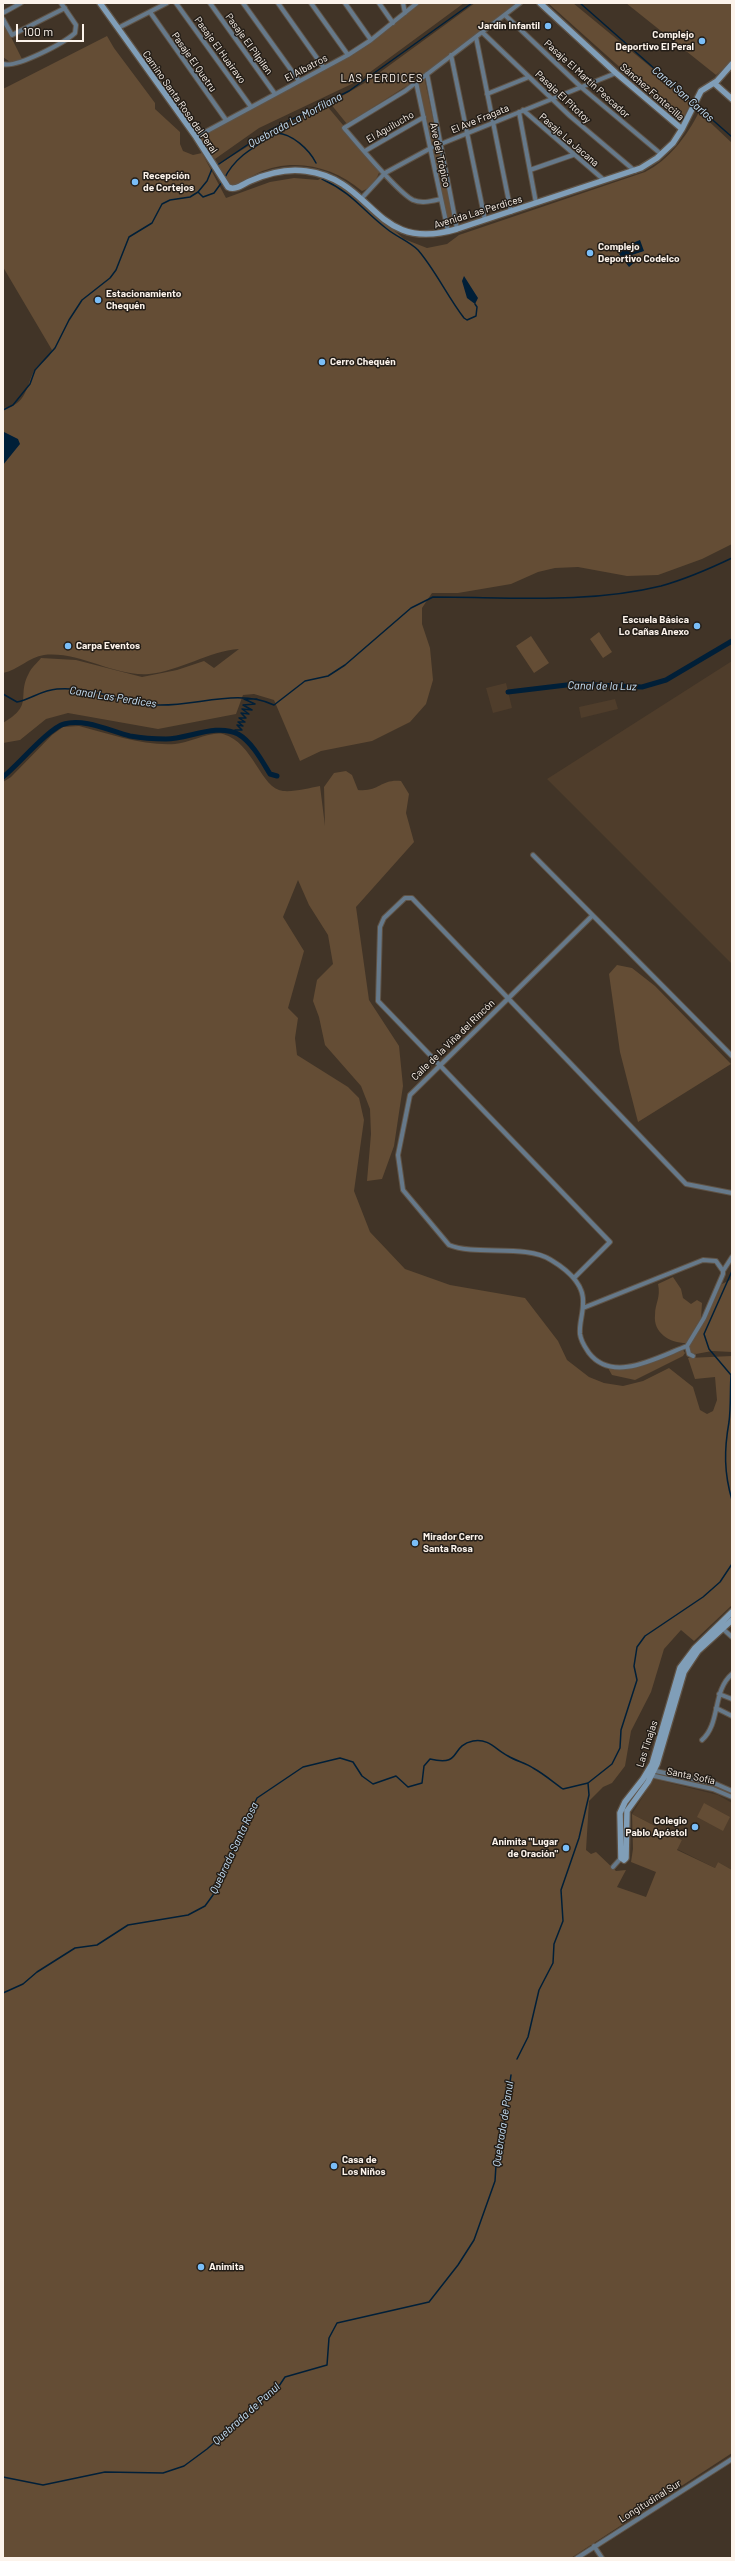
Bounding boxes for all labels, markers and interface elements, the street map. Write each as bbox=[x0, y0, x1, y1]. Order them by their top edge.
street label: Pasaje El Pilpilen bbox=[223, 11, 275, 77]
street label: Pasaje El Huairavo bbox=[192, 14, 248, 86]
scale bar bbox=[18, 16, 86, 42]
place label: Jardin Infantil bbox=[478, 20, 540, 32]
marker: Jardin Infantil bbox=[543, 21, 553, 31]
text: 100 m bbox=[23, 24, 53, 38]
place label: Complejo Deportivo El Peral bbox=[616, 29, 694, 52]
street label: Pasaje El Quetru bbox=[169, 30, 219, 94]
marker: Complejo Deportivo El Peral bbox=[697, 36, 707, 46]
street label: Pasaje El Martín Pescador bbox=[542, 37, 632, 121]
street label: Camino Santa Rosa del Peral bbox=[140, 48, 220, 156]
street label: El Albatros bbox=[283, 52, 329, 84]
street label: Sánchez Fontecilla bbox=[618, 61, 686, 123]
water label: Canal San Carlos bbox=[649, 64, 717, 124]
street label: Pasaje El Pitotoy bbox=[533, 68, 593, 126]
district label: LAS PERDICES bbox=[341, 71, 423, 85]
water label: Quebrada La Morfilana bbox=[246, 90, 344, 150]
street label: El Ave Fragata bbox=[449, 102, 511, 136]
street label: El Aguilucho bbox=[364, 109, 416, 145]
street label: Pasaje La Jacana bbox=[537, 111, 601, 169]
street label: Ave del Trópico bbox=[427, 122, 453, 188]
place label: Recepción de Cortejos bbox=[143, 170, 194, 194]
marker: Recepción de Cortejos bbox=[130, 177, 140, 187]
street label: Avenida Las Perdices bbox=[432, 193, 524, 231]
place label: Complejo Deportivo Codelco bbox=[598, 241, 680, 264]
marker: Complejo Deportivo Codelco bbox=[585, 248, 595, 258]
place label: Estacionamiento Chequén bbox=[106, 288, 181, 312]
marker: Estacionamiento Chequén bbox=[93, 295, 103, 305]
place label: Cerro Chequén bbox=[330, 356, 396, 368]
marker: Cerro Chequén bbox=[317, 357, 327, 367]
place label: Escuela Básica Lo Cañas Anexo bbox=[619, 614, 689, 638]
marker: Escuela Básica Lo Cañas Anexo bbox=[692, 621, 702, 631]
place label: Carpa Eventos bbox=[76, 640, 140, 652]
marker: Carpa Eventos bbox=[63, 641, 73, 651]
water label: Canal de la Luz bbox=[567, 679, 637, 693]
water label: Canal Las Perdices bbox=[69, 684, 157, 710]
street label: Calle de la Viña del Rincón bbox=[409, 997, 497, 1083]
place label: Mirador Cerro Santa Rosa bbox=[423, 1531, 483, 1554]
marker: Mirador Cerro Santa Rosa bbox=[410, 1538, 420, 1548]
street label: Las Tinajas bbox=[634, 1719, 660, 1769]
street label: Santa Sofía bbox=[666, 1765, 716, 1787]
water label: Quebrada Santa Rosa bbox=[207, 1800, 261, 1896]
place label: Colegio Pablo Apóstol bbox=[626, 1815, 687, 1838]
marker: Colegio Pablo Apóstol bbox=[690, 1822, 700, 1832]
place label: Animita "Lugar de Oración" bbox=[492, 1836, 558, 1860]
marker: Animita "Lugar de Oración" bbox=[561, 1843, 571, 1853]
water label: Quebrada de Panul bbox=[490, 2080, 516, 2168]
place label: Casa de Los Niños bbox=[342, 2154, 386, 2178]
marker: Casa de Los Niños bbox=[329, 2161, 339, 2171]
place label: Animita bbox=[209, 2261, 244, 2273]
marker: Animita bbox=[196, 2262, 206, 2272]
water label: Quebrada de Panul bbox=[210, 2380, 282, 2448]
street label: Longitudinal Sur bbox=[617, 2477, 683, 2525]

